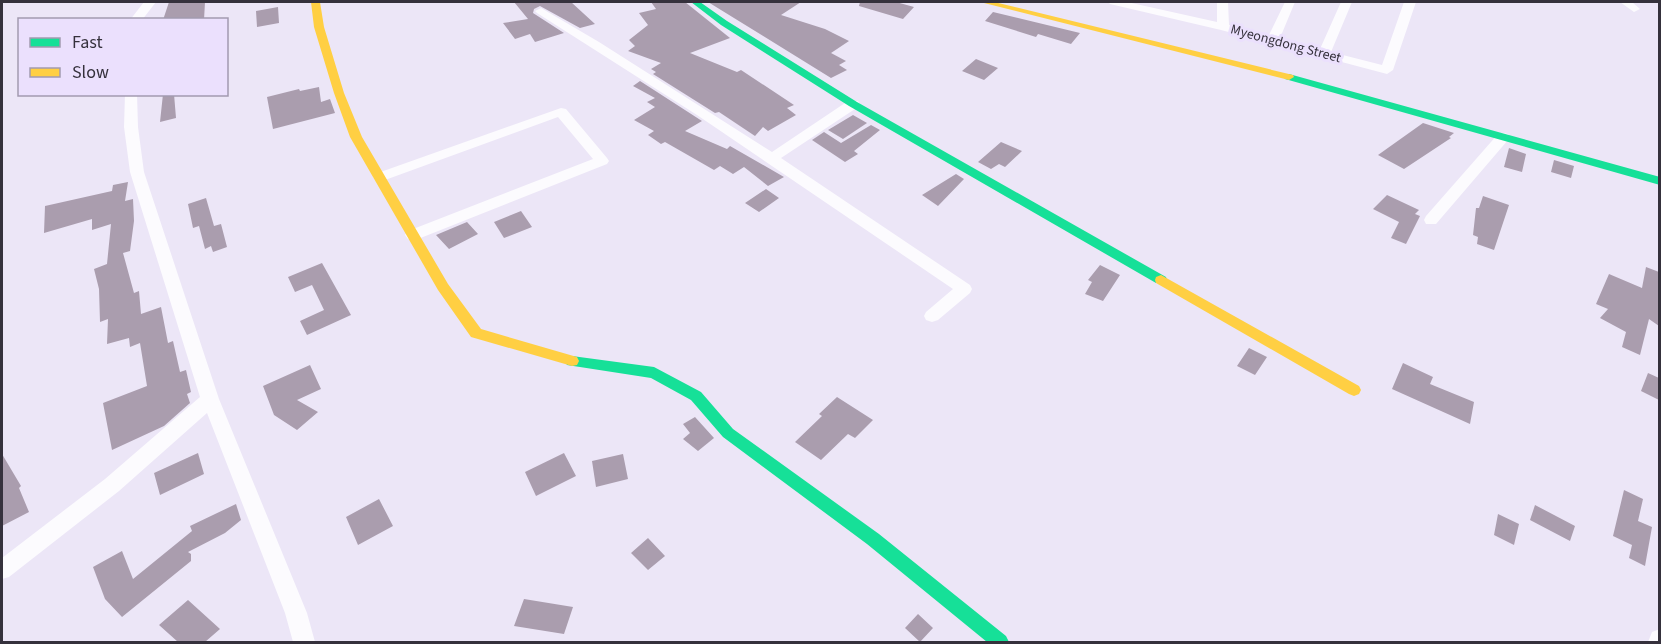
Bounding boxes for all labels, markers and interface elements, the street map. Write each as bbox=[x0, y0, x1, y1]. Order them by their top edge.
legend bbox=[18, 18, 228, 96]
street label: Myeongdong Street bbox=[1228, 20, 1343, 68]
text: Fast bbox=[72, 30, 103, 55]
text: Slow bbox=[72, 60, 109, 85]

